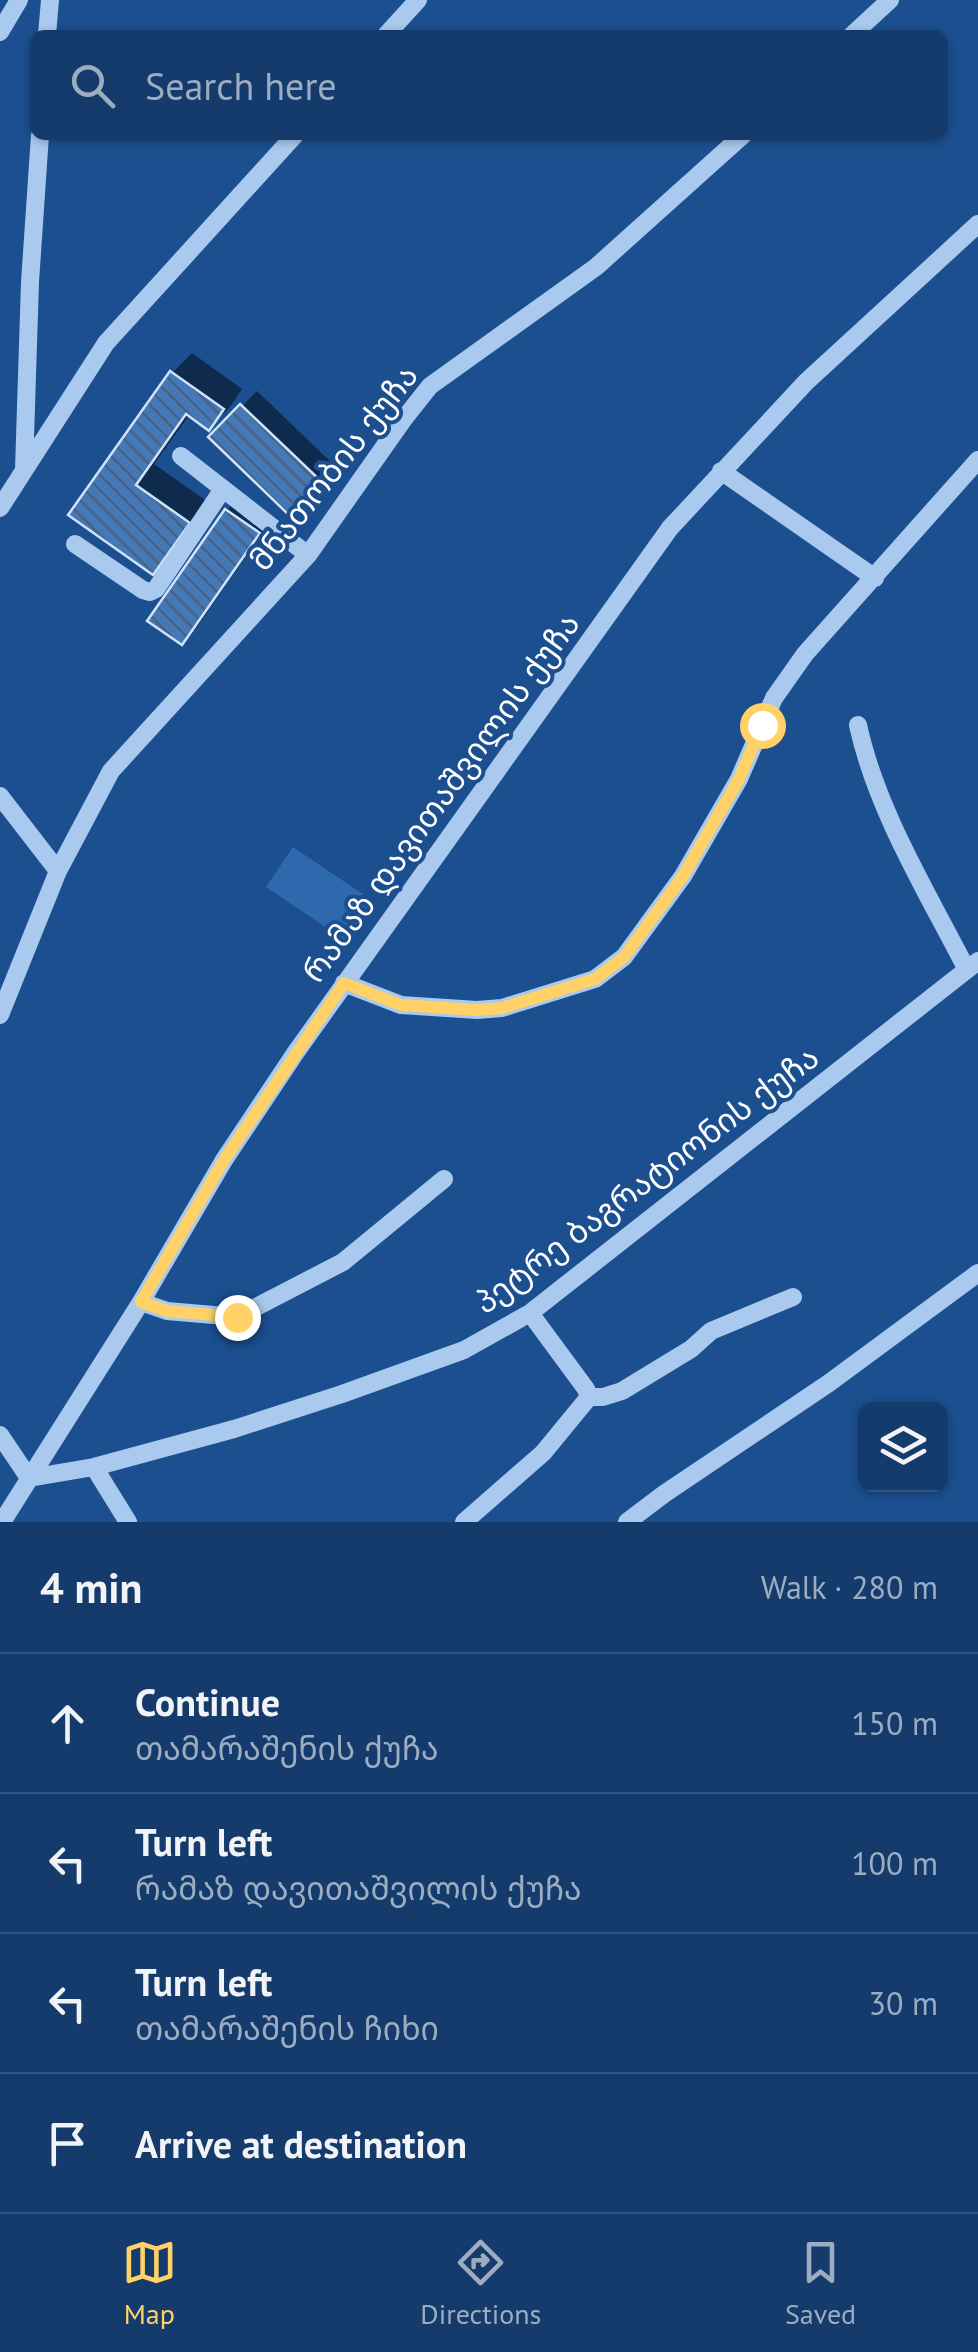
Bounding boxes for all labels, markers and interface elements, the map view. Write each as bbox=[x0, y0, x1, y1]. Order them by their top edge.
search box bbox=[30, 30, 948, 140]
icon: search bbox=[65, 58, 120, 113]
text: Search here bbox=[145, 61, 337, 110]
street label: მნათობის ქუჩა bbox=[239, 355, 427, 579]
street label: რამაზ დავითაშვილის ქუჩა bbox=[292, 604, 588, 990]
route start bbox=[740, 703, 786, 749]
street label: პეტრე ბაგრატიონის ქუჩა bbox=[465, 1036, 827, 1322]
route end bbox=[215, 1295, 261, 1341]
map controls bbox=[858, 1402, 948, 1492]
button: layers bbox=[858, 1402, 948, 1492]
text: 4 min bbox=[40, 1560, 142, 1615]
text: Walk · 280 m bbox=[761, 1566, 938, 1608]
text: Continue bbox=[135, 1677, 280, 1726]
icon: ahead bbox=[40, 1696, 95, 1751]
text: 150 m bbox=[851, 1702, 938, 1744]
text: თამარაშენის ქუჩა bbox=[135, 1727, 439, 1769]
text: Turn left bbox=[135, 1817, 272, 1866]
icon: left bbox=[40, 1836, 95, 1891]
text: 100 m bbox=[851, 1842, 938, 1884]
text: რამაზ დავითაშვილის ქუჩა bbox=[135, 1867, 582, 1909]
text: Turn left bbox=[135, 1957, 272, 2006]
icon: left bbox=[40, 1976, 95, 2031]
text: 30 m bbox=[869, 1982, 938, 2024]
text: თამარაშენის ჩიხი bbox=[135, 2007, 439, 2049]
icon: arrive bbox=[40, 2116, 95, 2171]
text: Arrive at destination bbox=[135, 2119, 467, 2168]
tab: Map bbox=[122, 2235, 177, 2332]
tab: Directions bbox=[420, 2235, 541, 2332]
tab: Saved bbox=[785, 2235, 856, 2332]

